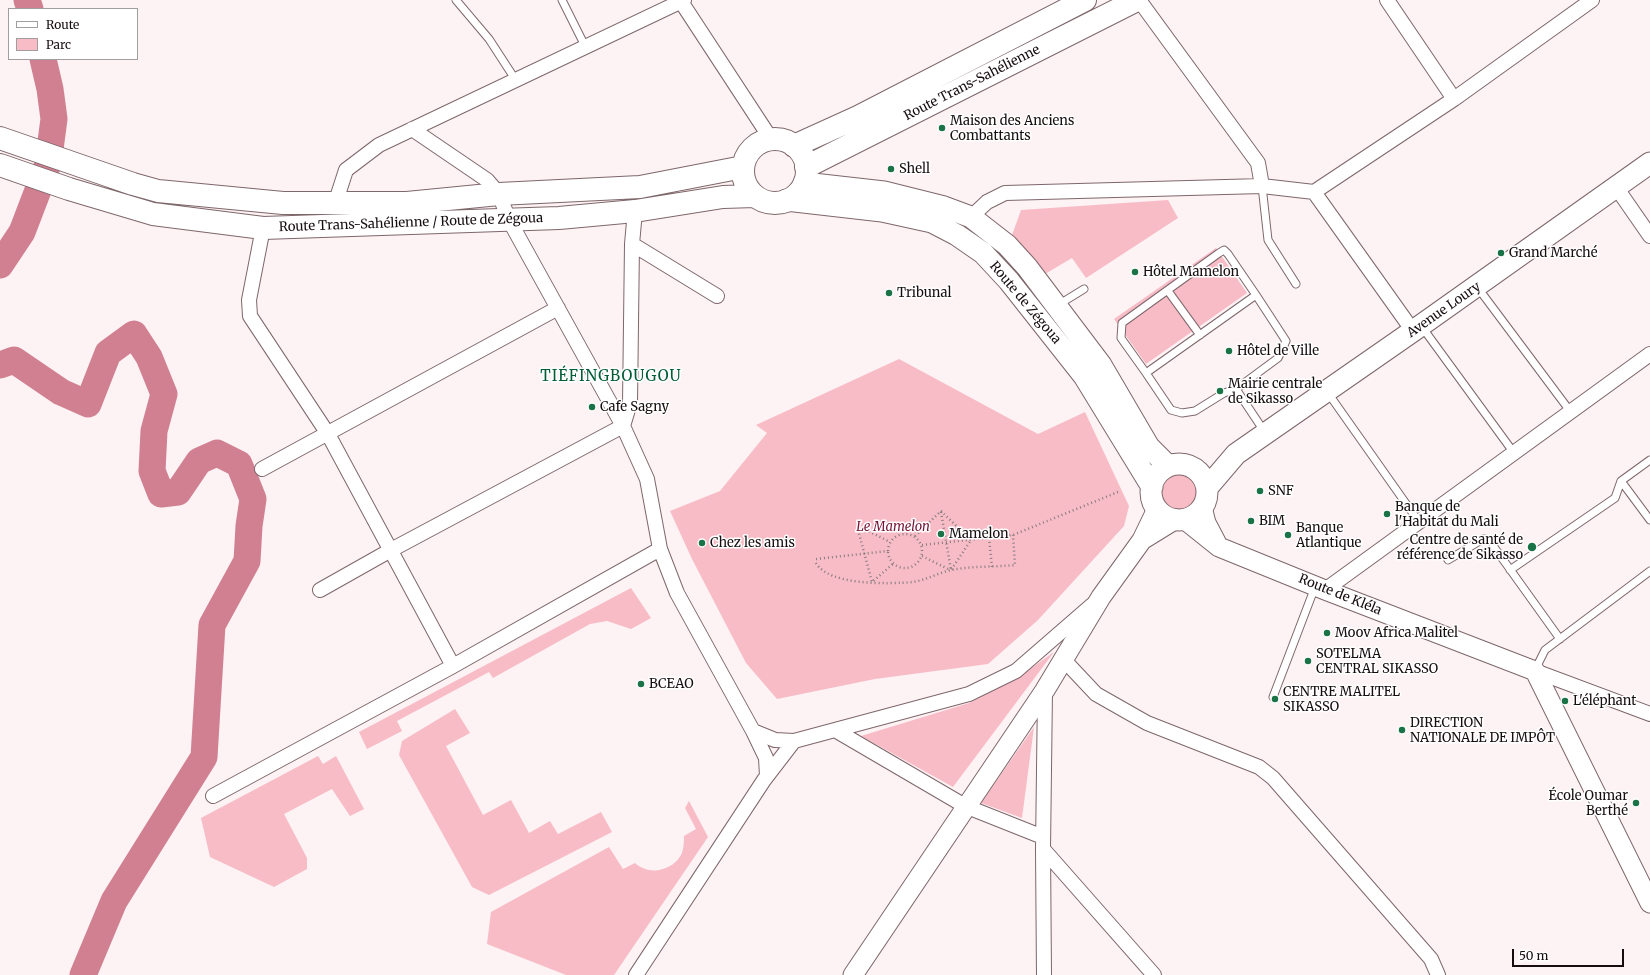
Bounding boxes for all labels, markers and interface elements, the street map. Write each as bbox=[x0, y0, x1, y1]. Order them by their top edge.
legend bbox=[8, 8, 138, 60]
text: Route bbox=[46, 17, 79, 32]
text: Parc bbox=[46, 37, 71, 52]
street label: Route Trans-Sahélienne bbox=[901, 42, 1043, 124]
place label: Maison des Anciens Combattants bbox=[950, 113, 1074, 144]
marker: Maison des Anciens Combattants bbox=[937, 123, 947, 133]
place label: Shell bbox=[899, 161, 930, 177]
marker: Shell bbox=[886, 164, 896, 174]
street label: Route Trans-Sahélienne / Route de Zégoua bbox=[279, 211, 543, 235]
place label: Grand Marché bbox=[1509, 245, 1598, 261]
marker: Grand Marché bbox=[1496, 248, 1506, 258]
street label: Route de Zégoua bbox=[986, 259, 1064, 347]
place label: Hôtel Mamelon bbox=[1143, 264, 1239, 280]
marker: Hôtel Mamelon bbox=[1130, 267, 1140, 277]
street label: Avenue Loury bbox=[1404, 279, 1484, 341]
place label: Tribunal bbox=[897, 285, 952, 301]
marker: Tribunal bbox=[884, 288, 894, 298]
place label: Hôtel de Ville bbox=[1237, 343, 1319, 359]
marker: Hôtel de Ville bbox=[1224, 346, 1234, 356]
district label: TIÉFINGBOUGOU bbox=[540, 368, 682, 386]
place label: Mairie centrale de Sikasso bbox=[1228, 376, 1322, 407]
marker: Mairie centrale de Sikasso bbox=[1215, 386, 1225, 396]
place label: Cafe Sagny bbox=[600, 399, 669, 415]
marker: Cafe Sagny bbox=[587, 402, 597, 412]
place label: SNF bbox=[1268, 483, 1294, 499]
marker: SNF bbox=[1255, 486, 1265, 496]
place label: Banque de l'Habitat du Mali bbox=[1395, 499, 1499, 530]
marker: Banque de l'Habitat du Mali bbox=[1382, 509, 1392, 519]
place label: BIM bbox=[1259, 513, 1285, 529]
marker: BIM bbox=[1246, 516, 1256, 526]
park label: Le Mamelon bbox=[856, 519, 930, 535]
place label: Banque Atlantique bbox=[1296, 520, 1361, 551]
place label: Mamelon bbox=[949, 526, 1009, 542]
marker: Mamelon bbox=[936, 529, 946, 539]
marker: Banque Atlantique bbox=[1283, 530, 1293, 540]
place label: Centre de santé de référence de Sikasso bbox=[1397, 532, 1523, 563]
place label: Chez les amis bbox=[710, 535, 795, 551]
marker: Chez les amis bbox=[697, 538, 707, 548]
marker: Centre de santé de référence de Sikasso bbox=[1526, 541, 1538, 553]
street label: Route de Kléla bbox=[1296, 571, 1384, 619]
place label: Moov Africa Malitel bbox=[1335, 625, 1458, 641]
marker: Moov Africa Malitel bbox=[1322, 628, 1332, 638]
place label: SOTELMA CENTRAL SIKASSO bbox=[1316, 646, 1438, 677]
marker: SOTELMA CENTRAL SIKASSO bbox=[1303, 656, 1313, 666]
place label: BCEAO bbox=[649, 676, 694, 692]
marker: BCEAO bbox=[636, 679, 646, 689]
place label: CENTRE MALITEL SIKASSO bbox=[1283, 684, 1400, 715]
place label: L'éléphant bbox=[1573, 693, 1636, 709]
marker: CENTRE MALITEL SIKASSO bbox=[1270, 694, 1280, 704]
marker: L'éléphant bbox=[1560, 696, 1570, 706]
place label: DIRECTION NATIONALE DE IMPÔT bbox=[1410, 715, 1555, 746]
marker: DIRECTION NATIONALE DE IMPÔT bbox=[1397, 725, 1407, 735]
place label: École Oumar Berthé bbox=[1548, 788, 1628, 819]
marker: École Oumar Berthé bbox=[1631, 798, 1641, 808]
scale bar bbox=[1514, 941, 1626, 967]
text: 50 m bbox=[1519, 948, 1548, 963]

